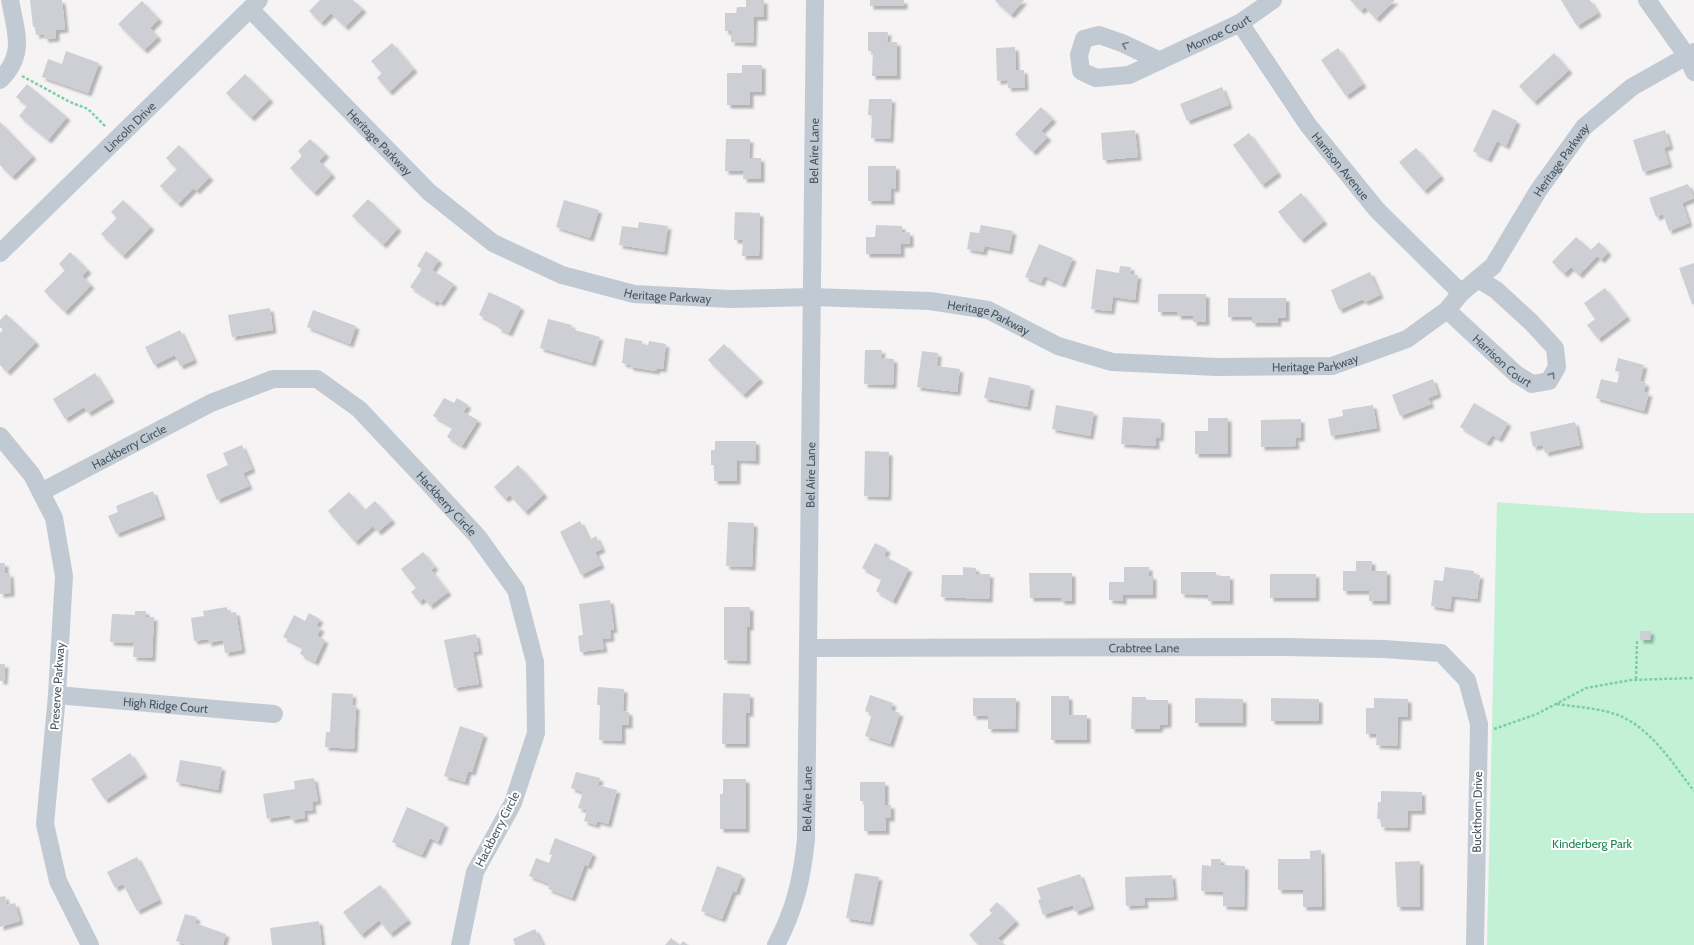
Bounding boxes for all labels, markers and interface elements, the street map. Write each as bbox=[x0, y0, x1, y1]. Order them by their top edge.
street label: Monroe Court bbox=[1183, 11, 1253, 55]
one-way arrow bbox=[1121, 41, 1128, 49]
street label: Lincoln Drive bbox=[100, 98, 158, 155]
street label: Heritage Parkway bbox=[344, 105, 416, 178]
street label: Bel Aire Lane bbox=[806, 118, 821, 184]
street label: Heritage Parkway bbox=[1529, 119, 1592, 199]
street label: Harrison Avenue bbox=[1309, 129, 1373, 203]
street label: Heritage Parkway bbox=[622, 284, 712, 306]
street label: Heritage Parkway bbox=[946, 296, 1033, 338]
street label: Harrison Court bbox=[1470, 331, 1535, 390]
street label: Heritage Parkway bbox=[1272, 350, 1360, 374]
one-way arrow bbox=[1547, 373, 1554, 380]
street label: Hackberry Circle bbox=[89, 420, 169, 472]
street label: Bel Aire Lane bbox=[802, 442, 818, 508]
street label: Hackberry Circle bbox=[414, 468, 480, 539]
street label: Crabtree Lane bbox=[1109, 640, 1179, 655]
street label: Preserve Parkway bbox=[46, 642, 68, 730]
street label: High Ridge Court bbox=[122, 693, 209, 716]
street label: Bel Aire Lane bbox=[799, 766, 814, 832]
street label: Buckthorn Drive bbox=[1469, 771, 1485, 853]
street label: Hackberry Circle bbox=[472, 789, 522, 869]
park label: Kinderberg Park bbox=[1552, 836, 1632, 851]

